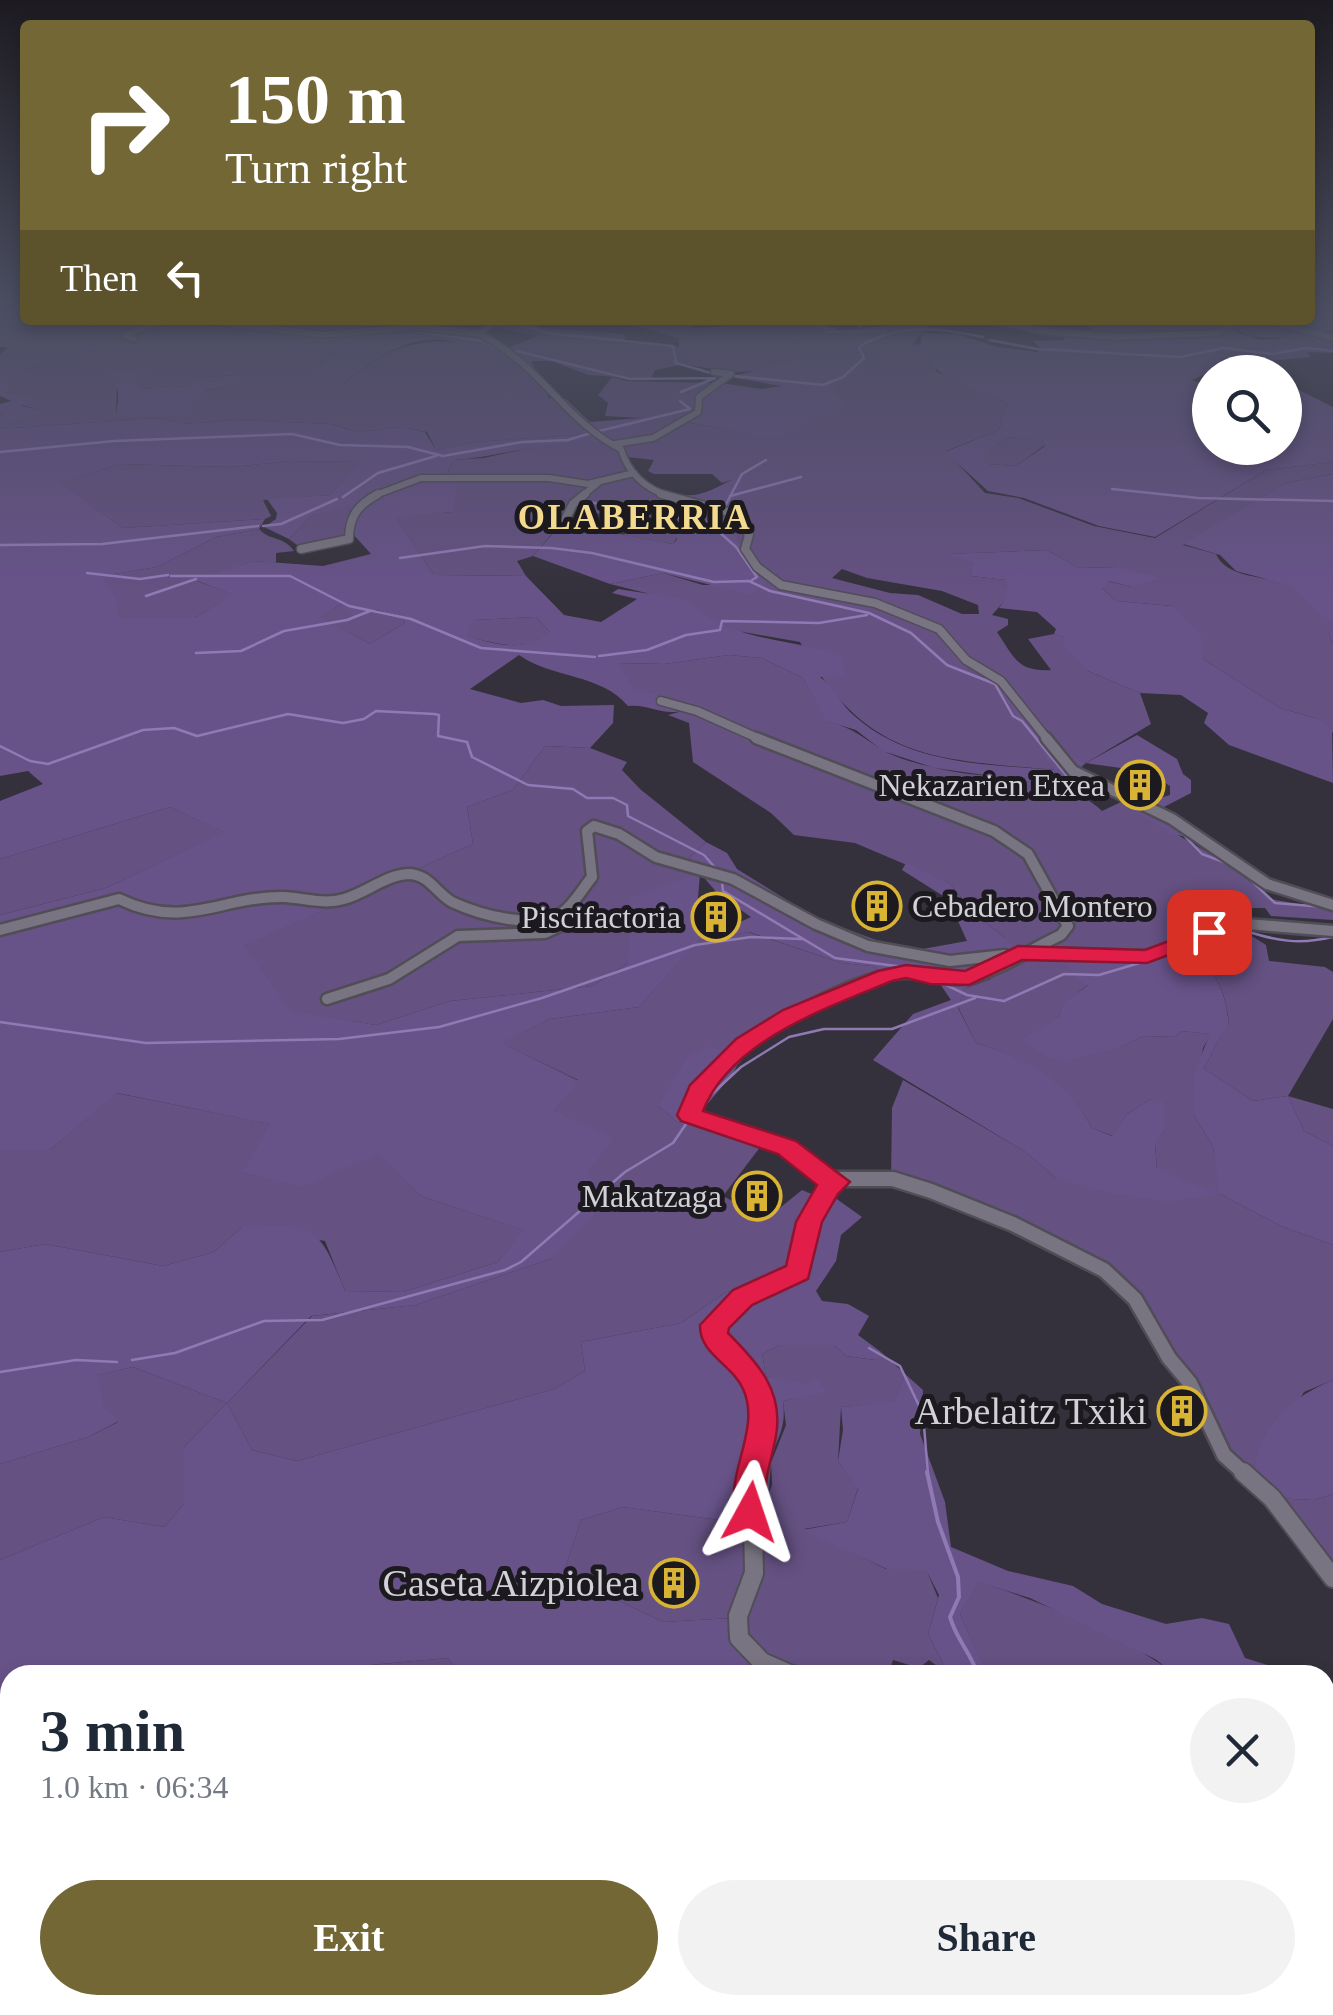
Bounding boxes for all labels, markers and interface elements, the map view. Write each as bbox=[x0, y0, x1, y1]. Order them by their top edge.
icon: right bbox=[60, 60, 190, 190]
text: 150 m bbox=[225, 61, 406, 138]
text: Turn right bbox=[225, 143, 407, 193]
icon: left bbox=[158, 250, 213, 305]
text: Then bbox=[60, 257, 138, 299]
map controls bbox=[1192, 355, 1302, 465]
button: search bbox=[1192, 355, 1302, 465]
district label: OLABERRIA bbox=[518, 498, 752, 537]
building icon: Nekazarien Etxea bbox=[1114, 759, 1166, 811]
place label: Nekazarien Etxea bbox=[878, 767, 1105, 803]
building icon: Cebadero Montero bbox=[851, 880, 903, 932]
place label: Cebadero Montero bbox=[912, 888, 1153, 924]
pin bbox=[1167, 890, 1252, 975]
building icon: Piscifactoria bbox=[690, 891, 742, 943]
place label: Piscifactoria bbox=[521, 899, 681, 935]
icon: arrive bbox=[1182, 905, 1237, 960]
building icon: Makatzaga bbox=[731, 1170, 783, 1222]
place label: Makatzaga bbox=[582, 1178, 722, 1214]
building icon: Arbelaitz Txiki bbox=[1156, 1385, 1208, 1437]
place label: Arbelaitz Txiki bbox=[914, 1390, 1147, 1432]
position arrow bbox=[698, 1460, 802, 1564]
building icon: Caseta Aizpiolea bbox=[648, 1557, 700, 1609]
place label: Caseta Aizpiolea bbox=[383, 1562, 639, 1604]
text: 3 min bbox=[40, 1698, 185, 1764]
button: close bbox=[1190, 1698, 1295, 1803]
text: 1.0 km · 06:34 bbox=[40, 1769, 228, 1805]
button: Exit bbox=[40, 1880, 658, 1995]
button: Share bbox=[678, 1880, 1295, 1995]

